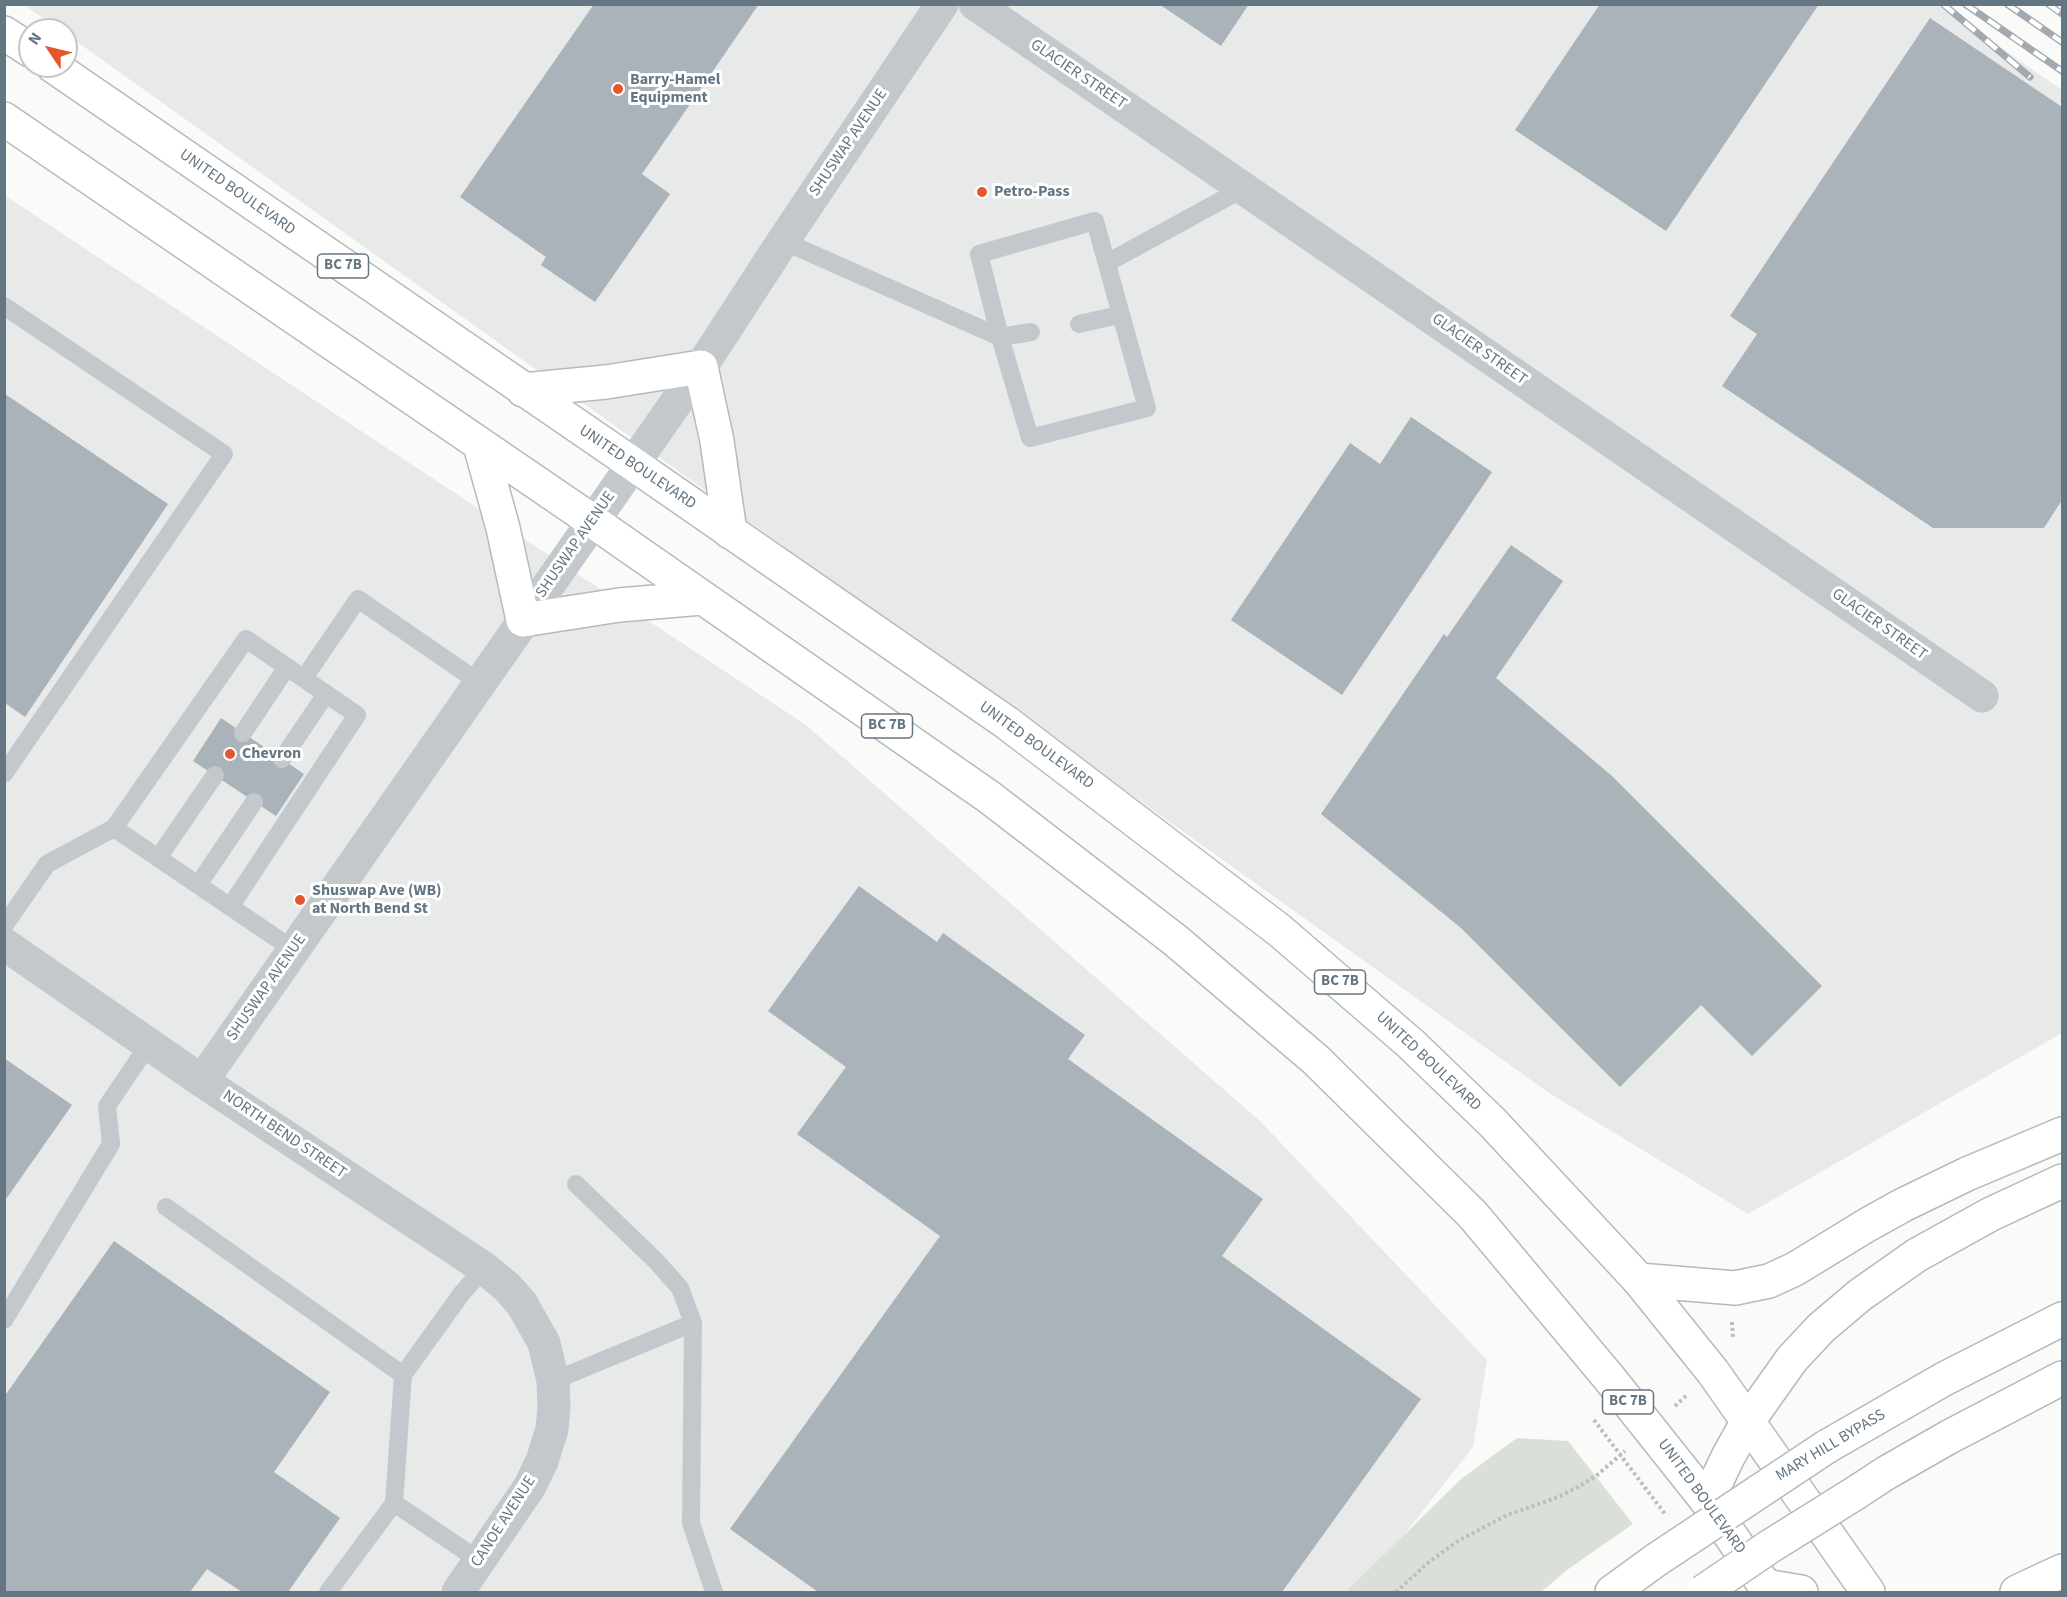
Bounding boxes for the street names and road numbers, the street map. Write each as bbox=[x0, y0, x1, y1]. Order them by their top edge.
street label: GLACIER STREET bbox=[1026, 36, 1130, 114]
street label: SHUSWAP AVENUE bbox=[806, 86, 892, 200]
street label: UNITED BOULEVARD bbox=[175, 146, 299, 240]
road number: BC 7B bbox=[318, 254, 368, 278]
street label: GLACIER STREET bbox=[1428, 310, 1530, 390]
street label: UNITED BOULEVARD bbox=[575, 422, 699, 514]
street label: SHUSWAP AVENUE bbox=[532, 488, 620, 602]
street label: GLACIER STREET bbox=[1828, 585, 1930, 665]
street label: UNITED BOULEVARD bbox=[975, 698, 1097, 794]
road number: BC 7B bbox=[862, 714, 912, 738]
street label: SHUSWAP AVENUE bbox=[223, 931, 311, 1045]
road number: BC 7B bbox=[1314, 970, 1366, 994]
street label: UNITED BOULEVARD bbox=[1371, 1008, 1485, 1116]
street label: NORTH BEND STREET bbox=[219, 1087, 349, 1183]
road number: BC 7B bbox=[1602, 1390, 1654, 1414]
street label: MARY HILL BYPASS bbox=[1773, 1406, 1889, 1486]
street label: UNITED BOULEVARD bbox=[1653, 1436, 1749, 1558]
street label: CANOE AVENUE bbox=[467, 1473, 541, 1571]

